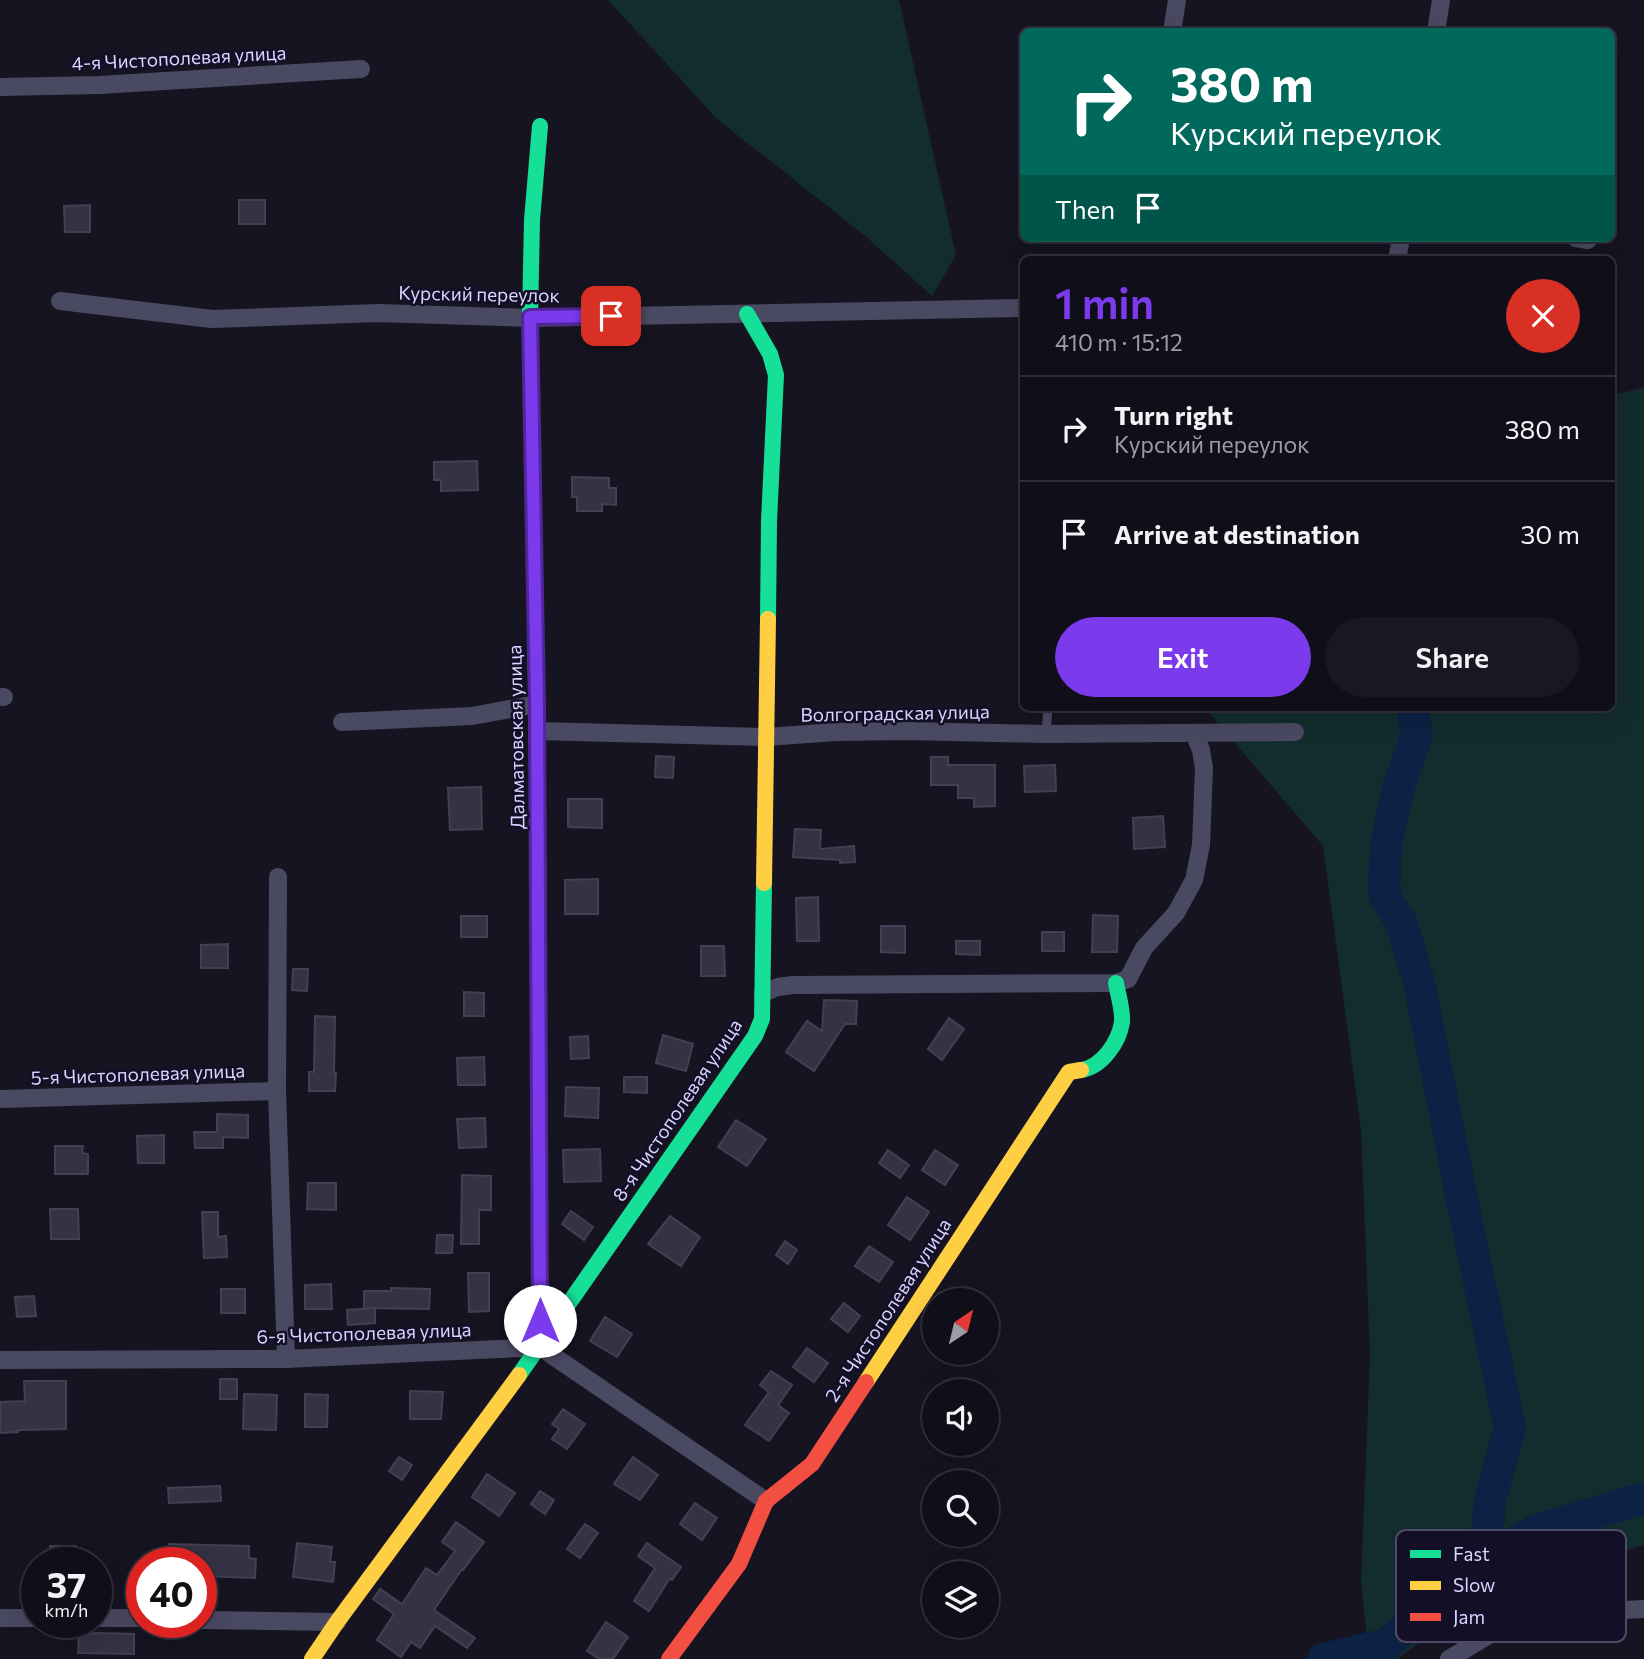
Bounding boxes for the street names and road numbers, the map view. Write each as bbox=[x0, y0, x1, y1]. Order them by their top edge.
street label: 4-я Чистополевая улица bbox=[71, 40, 287, 75]
street label: Курский переулок bbox=[398, 281, 560, 306]
street label: Далматовская улица bbox=[502, 645, 529, 829]
street label: Волгоградская улица bbox=[800, 699, 990, 726]
street label: 8-я Чистополевая улица bbox=[607, 1014, 746, 1205]
street label: 5-я Чистополевая улица bbox=[30, 1058, 246, 1089]
street label: 2-я Чистополевая улица bbox=[820, 1214, 956, 1406]
street label: 6-я Чистополевая улица bbox=[256, 1317, 472, 1348]

